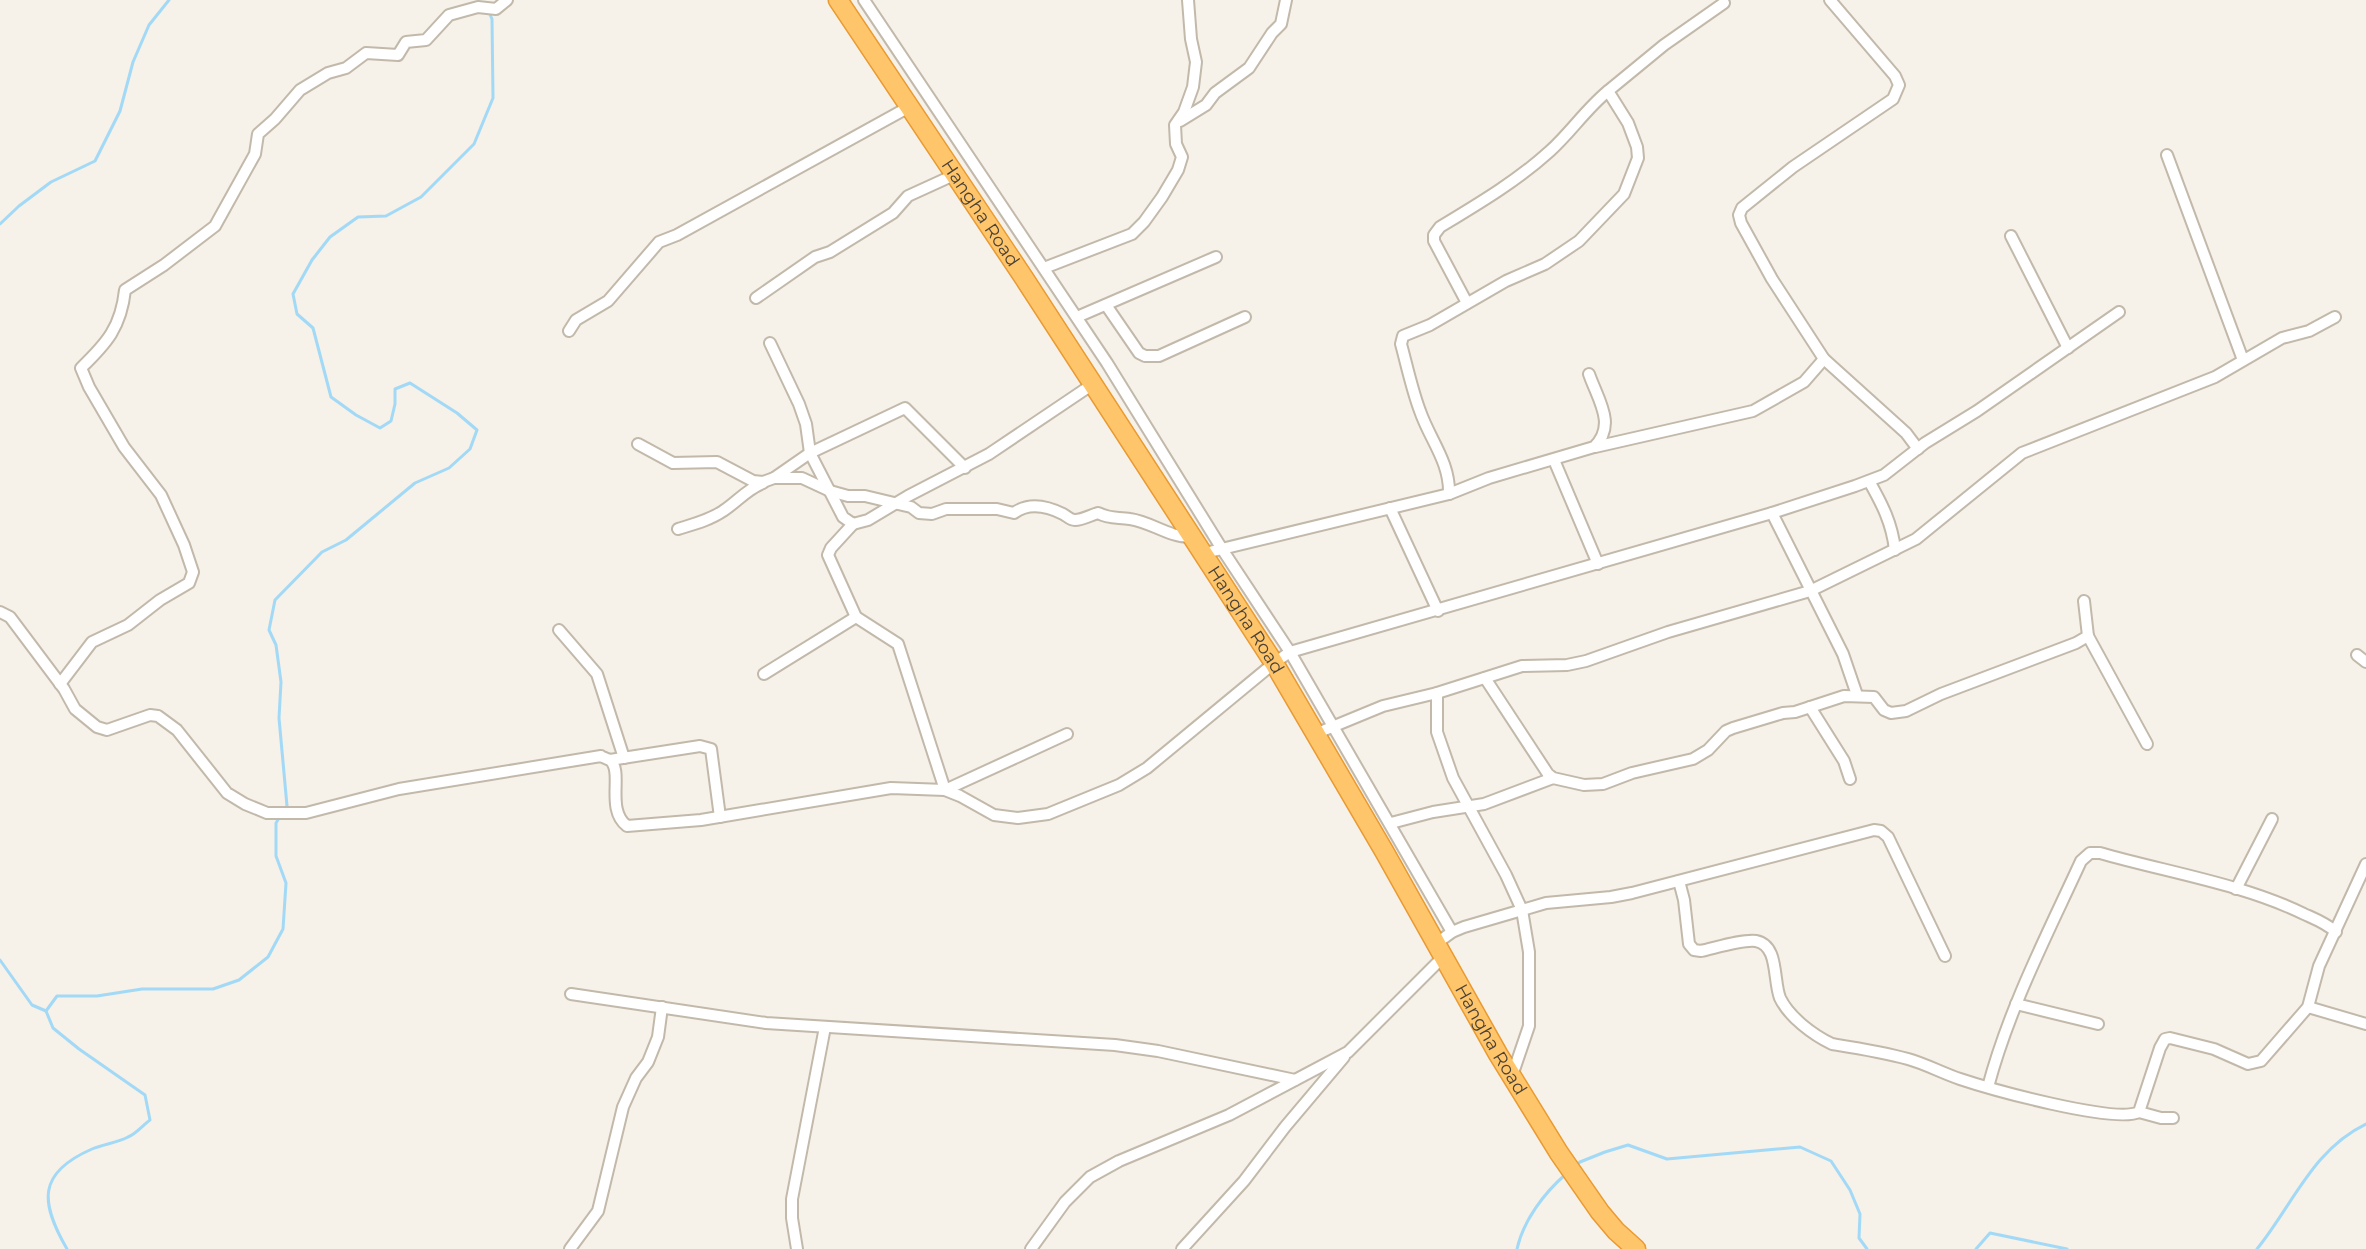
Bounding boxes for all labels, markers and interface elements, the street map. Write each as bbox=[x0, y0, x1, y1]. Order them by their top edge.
street label: Hangha Road bbox=[937, 155, 1024, 271]
street label: Hangha Road bbox=[1203, 562, 1289, 678]
street label: Hangha Road bbox=[1450, 980, 1532, 1099]

